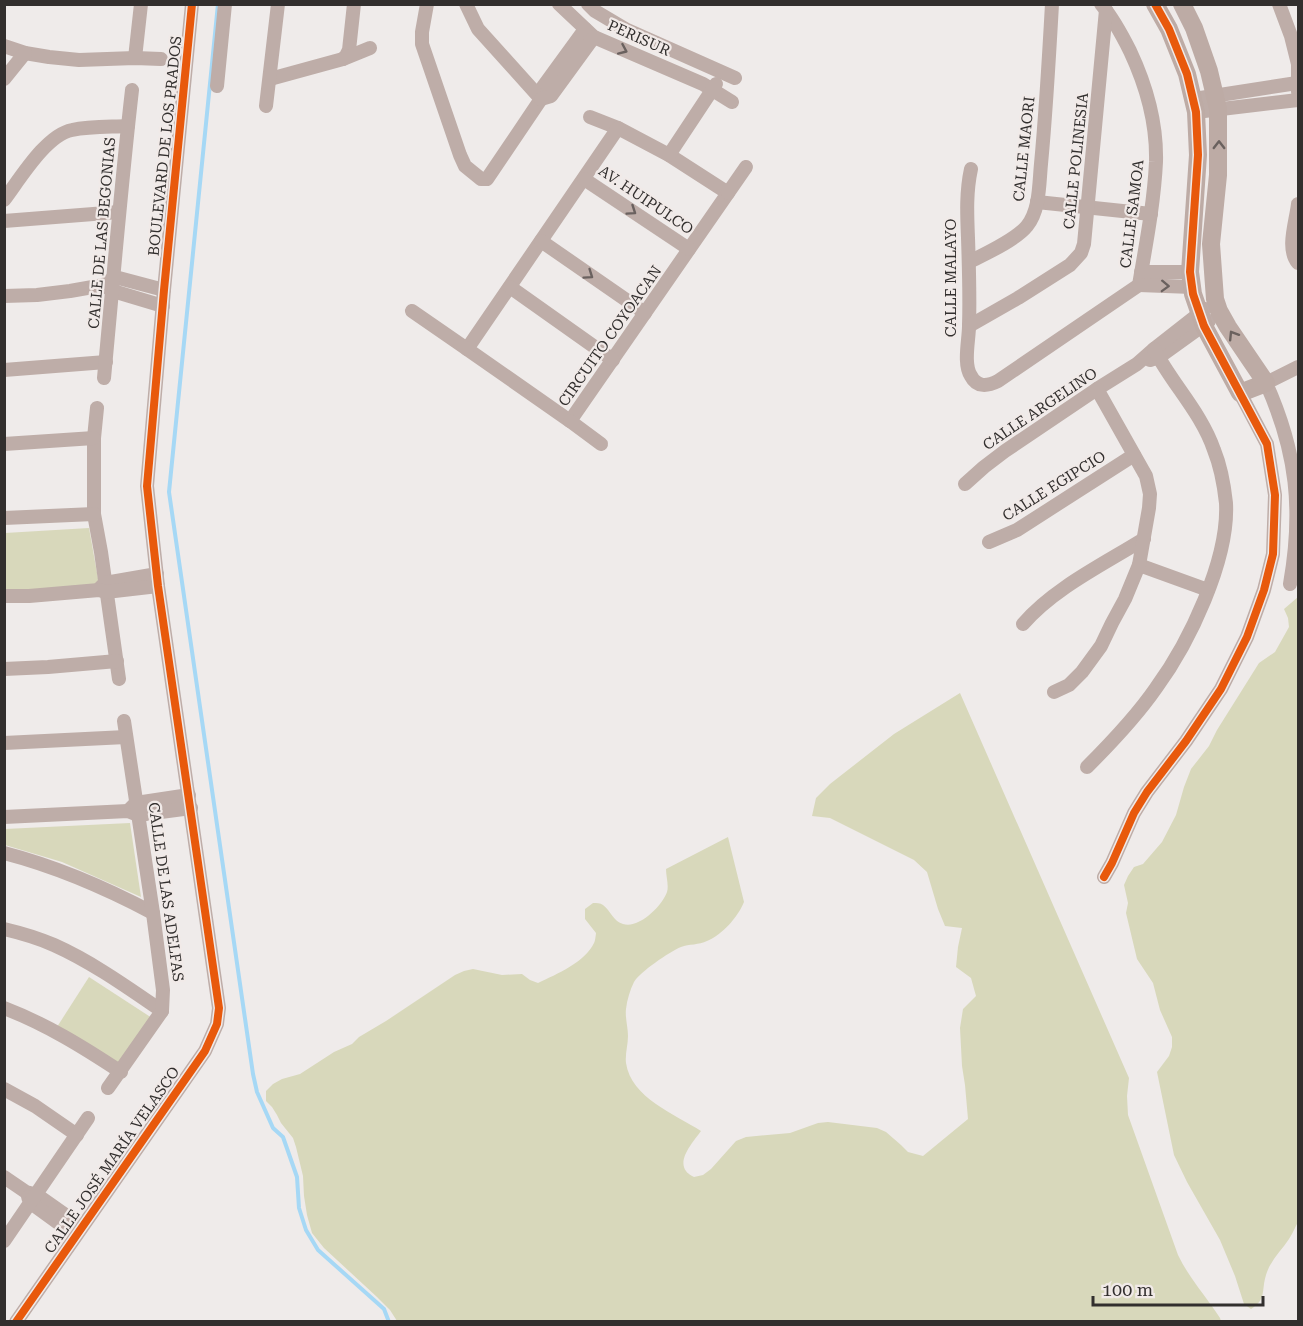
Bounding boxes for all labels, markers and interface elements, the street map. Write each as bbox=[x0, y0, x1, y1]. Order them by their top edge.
street label: PERISUR bbox=[605, 16, 674, 60]
street label: BOULEVARD DE LOS PRADOS bbox=[144, 35, 186, 257]
one-way arrow bbox=[617, 43, 628, 55]
street label: CALLE POLINESIA bbox=[1060, 91, 1092, 230]
street label: CALLE MAORI bbox=[1010, 96, 1038, 202]
street label: CALLE DE LAS BEGONIAS bbox=[85, 136, 119, 330]
one-way arrow bbox=[1213, 140, 1225, 149]
street label: CALLE SAMOA bbox=[1116, 158, 1148, 269]
street label: AV. HUIPULCO bbox=[595, 162, 697, 238]
one-way arrow bbox=[626, 204, 637, 215]
street label: CALLE MALAYO bbox=[942, 219, 960, 337]
street label: CIRCUITO COYOACAN bbox=[555, 262, 665, 410]
one-way arrow bbox=[582, 268, 593, 279]
one-way arrow bbox=[1161, 280, 1170, 292]
one-way arrow bbox=[1228, 331, 1240, 341]
street label: CALLE ARGELINO bbox=[979, 364, 1101, 454]
street label: CALLE EGIPCIO bbox=[999, 447, 1109, 525]
street label: CALLE DE LAS ADELFAS bbox=[144, 801, 188, 983]
street label: CALLE JOSÉ MARÍA VELASCO bbox=[41, 1063, 183, 1257]
scale bar bbox=[1093, 1269, 1262, 1307]
text: 100 m bbox=[1102, 1279, 1153, 1300]

